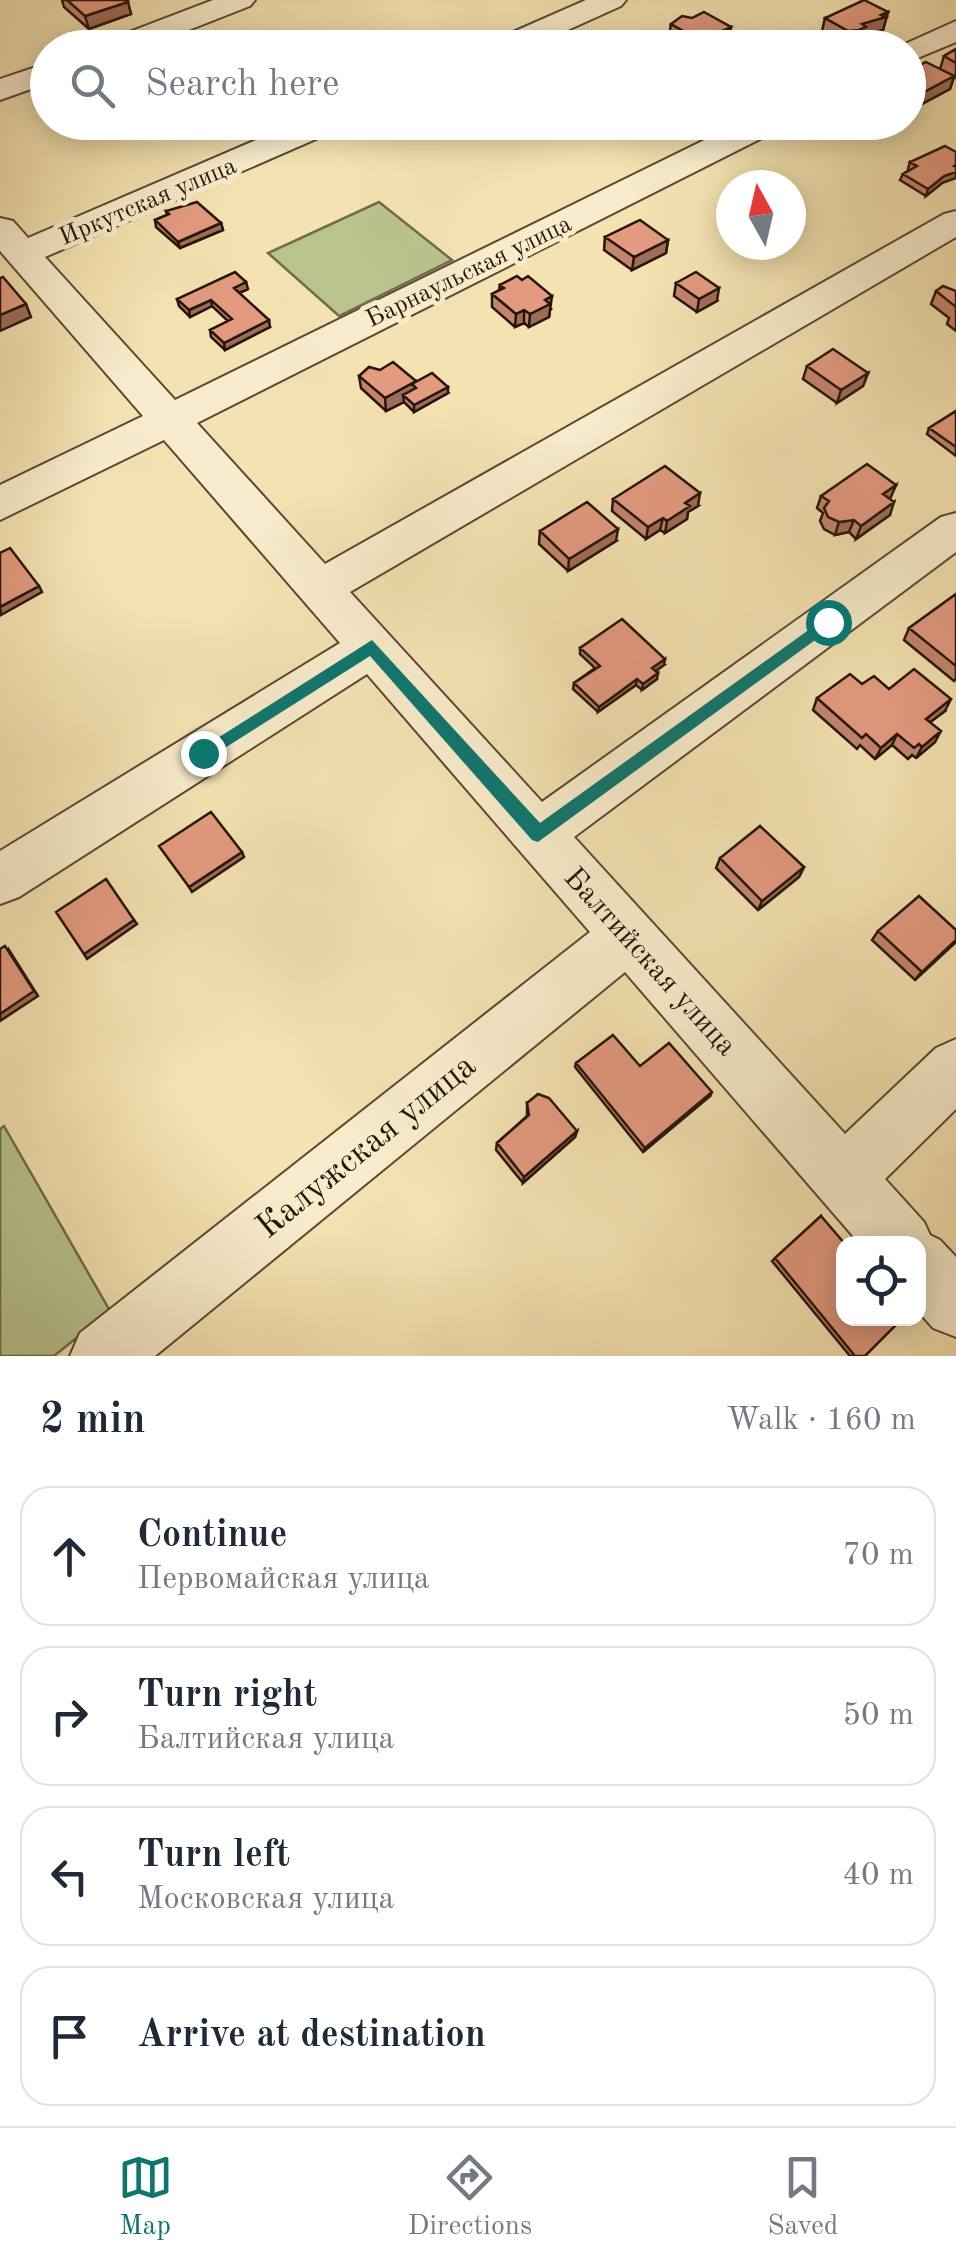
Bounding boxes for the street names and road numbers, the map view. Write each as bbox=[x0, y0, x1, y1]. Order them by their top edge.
street label: Иркутская улица bbox=[56, 154, 240, 251]
street label: Барнаульская улица bbox=[363, 212, 576, 333]
street label: Балтийская улица bbox=[558, 863, 742, 1062]
street label: Калужская улица bbox=[250, 1048, 483, 1246]

